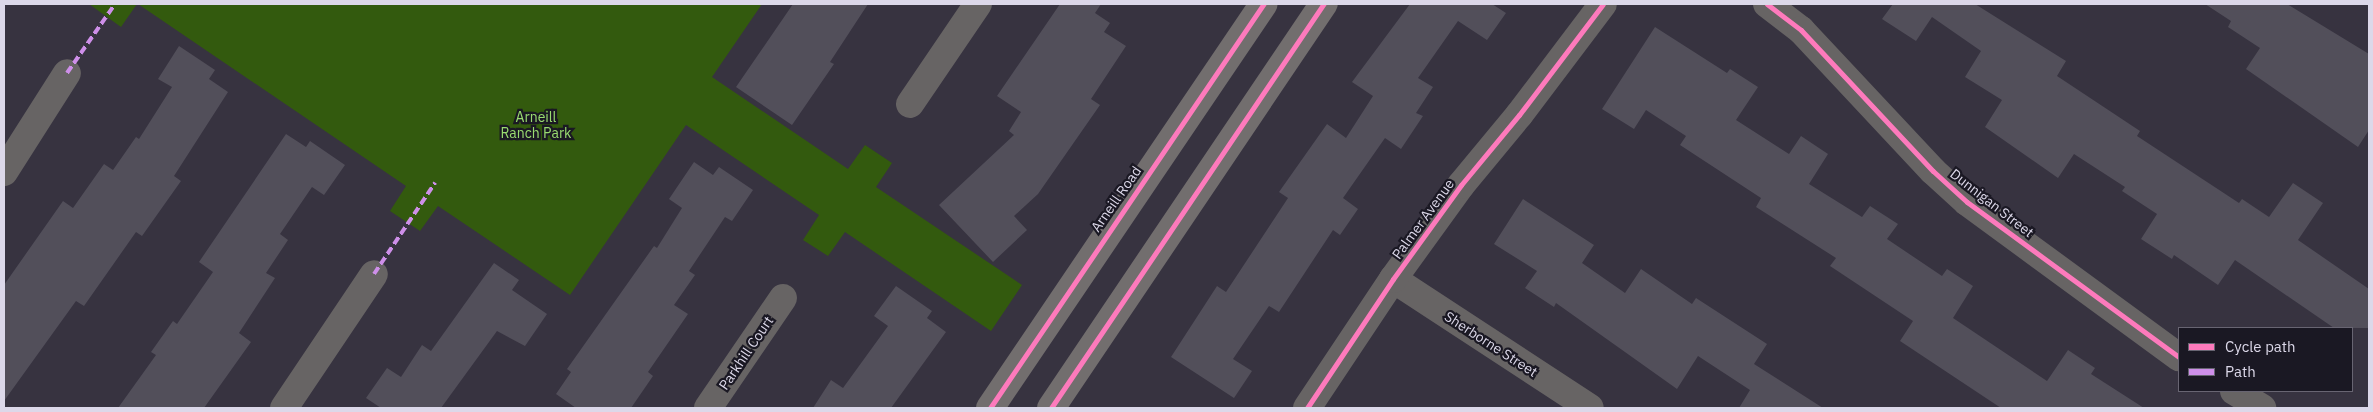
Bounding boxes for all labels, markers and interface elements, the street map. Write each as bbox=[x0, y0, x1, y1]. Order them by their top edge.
park label: Arneill Ranch Park bbox=[501, 109, 571, 142]
street label: Arneill Road bbox=[1087, 163, 1145, 235]
street label: Dunnigan Street bbox=[1947, 165, 2037, 241]
street label: Palmer Avenue bbox=[1388, 176, 1458, 262]
street label: Sherborne Street bbox=[1441, 308, 1541, 380]
street label: Parkhill Court bbox=[715, 313, 777, 393]
legend bbox=[2178, 327, 2353, 392]
text: Cycle path bbox=[2225, 337, 2296, 356]
text: Path bbox=[2225, 362, 2256, 381]

